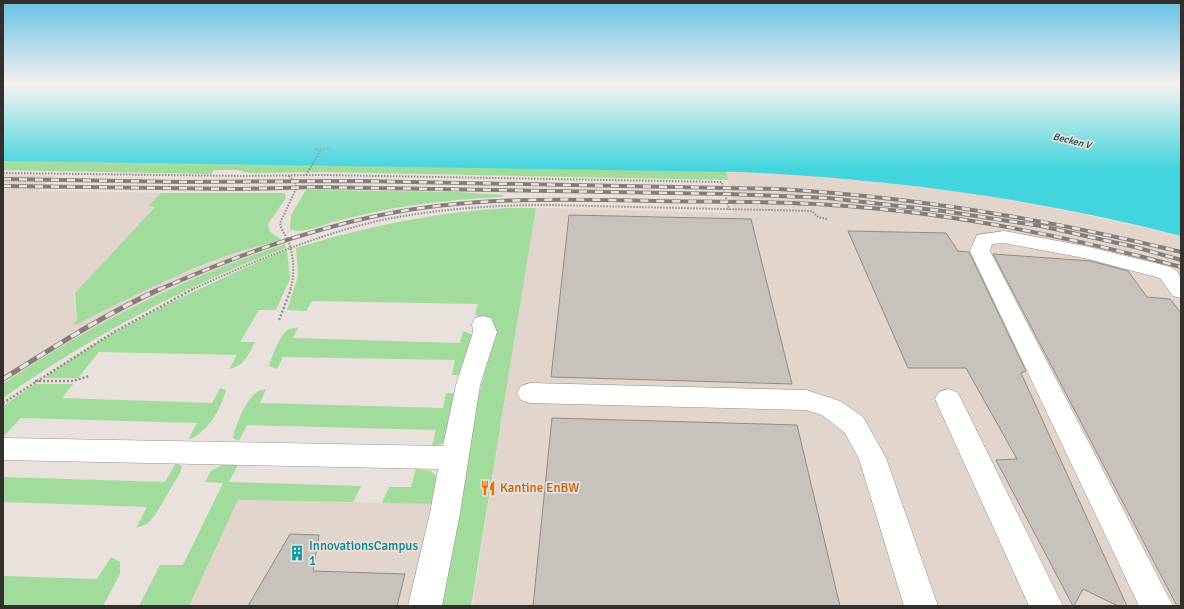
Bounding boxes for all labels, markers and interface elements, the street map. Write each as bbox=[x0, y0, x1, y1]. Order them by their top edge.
water label: Becken V bbox=[1052, 130, 1095, 152]
restaurant icon: Kantine EnBW bbox=[479, 479, 497, 497]
place label: Kantine EnBW bbox=[500, 480, 579, 496]
place label: InnovationsCampus 1 bbox=[309, 538, 418, 569]
building icon: InnovationsCampus 1 bbox=[288, 544, 306, 562]

